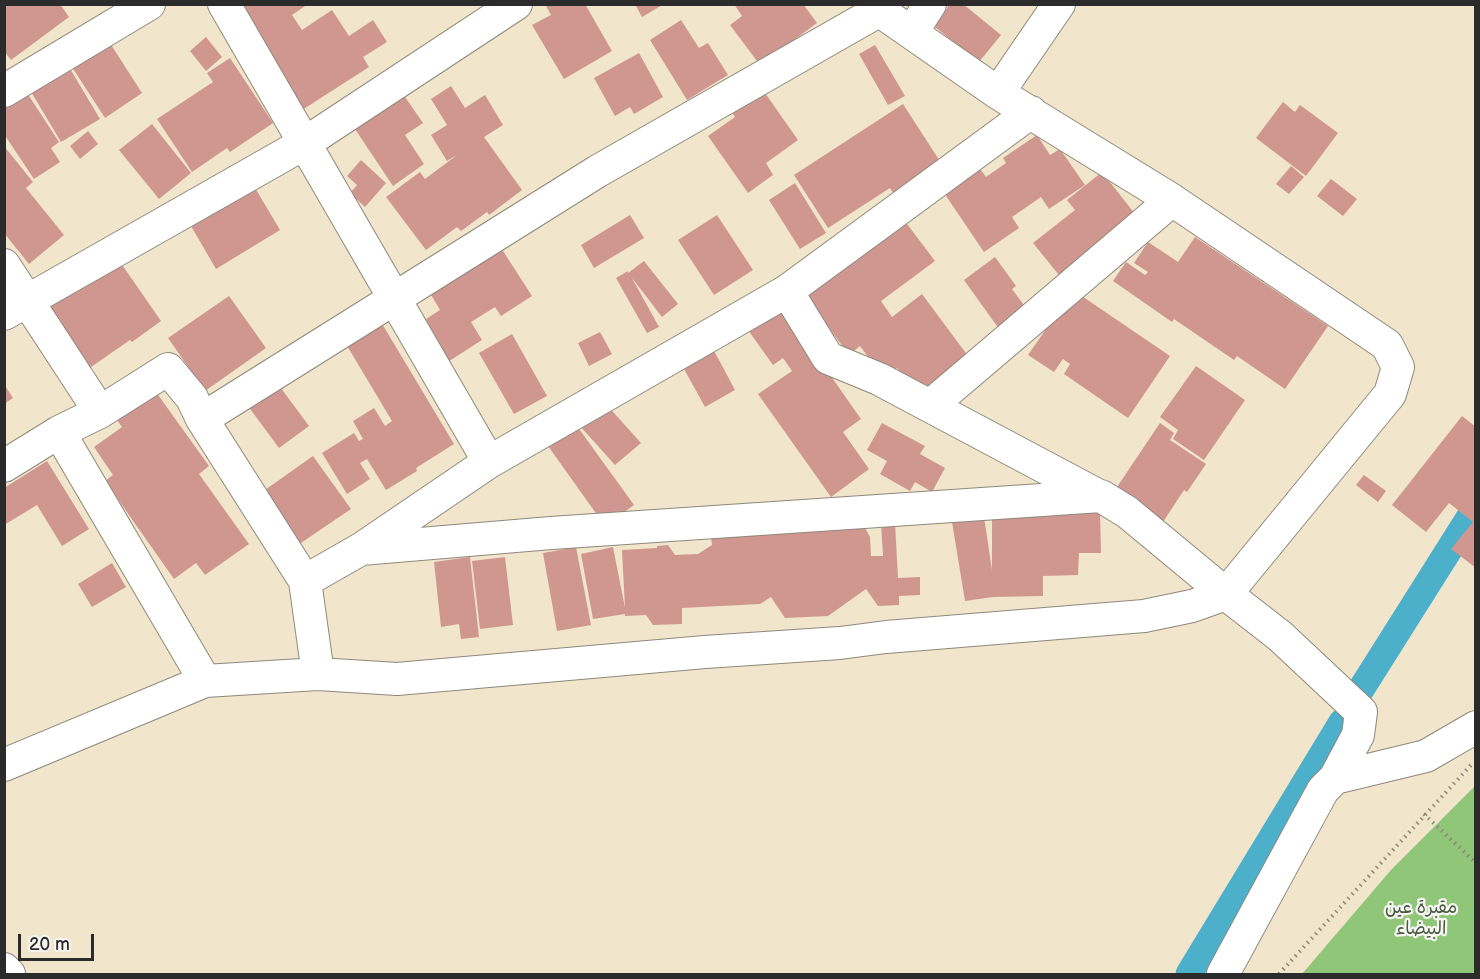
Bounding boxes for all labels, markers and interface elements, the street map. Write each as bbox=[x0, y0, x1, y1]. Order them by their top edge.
park label: مقبرة عين البيضاء bbox=[1385, 897, 1457, 940]
scale bar bbox=[21, 922, 98, 960]
text: 20 m bbox=[29, 934, 70, 955]

